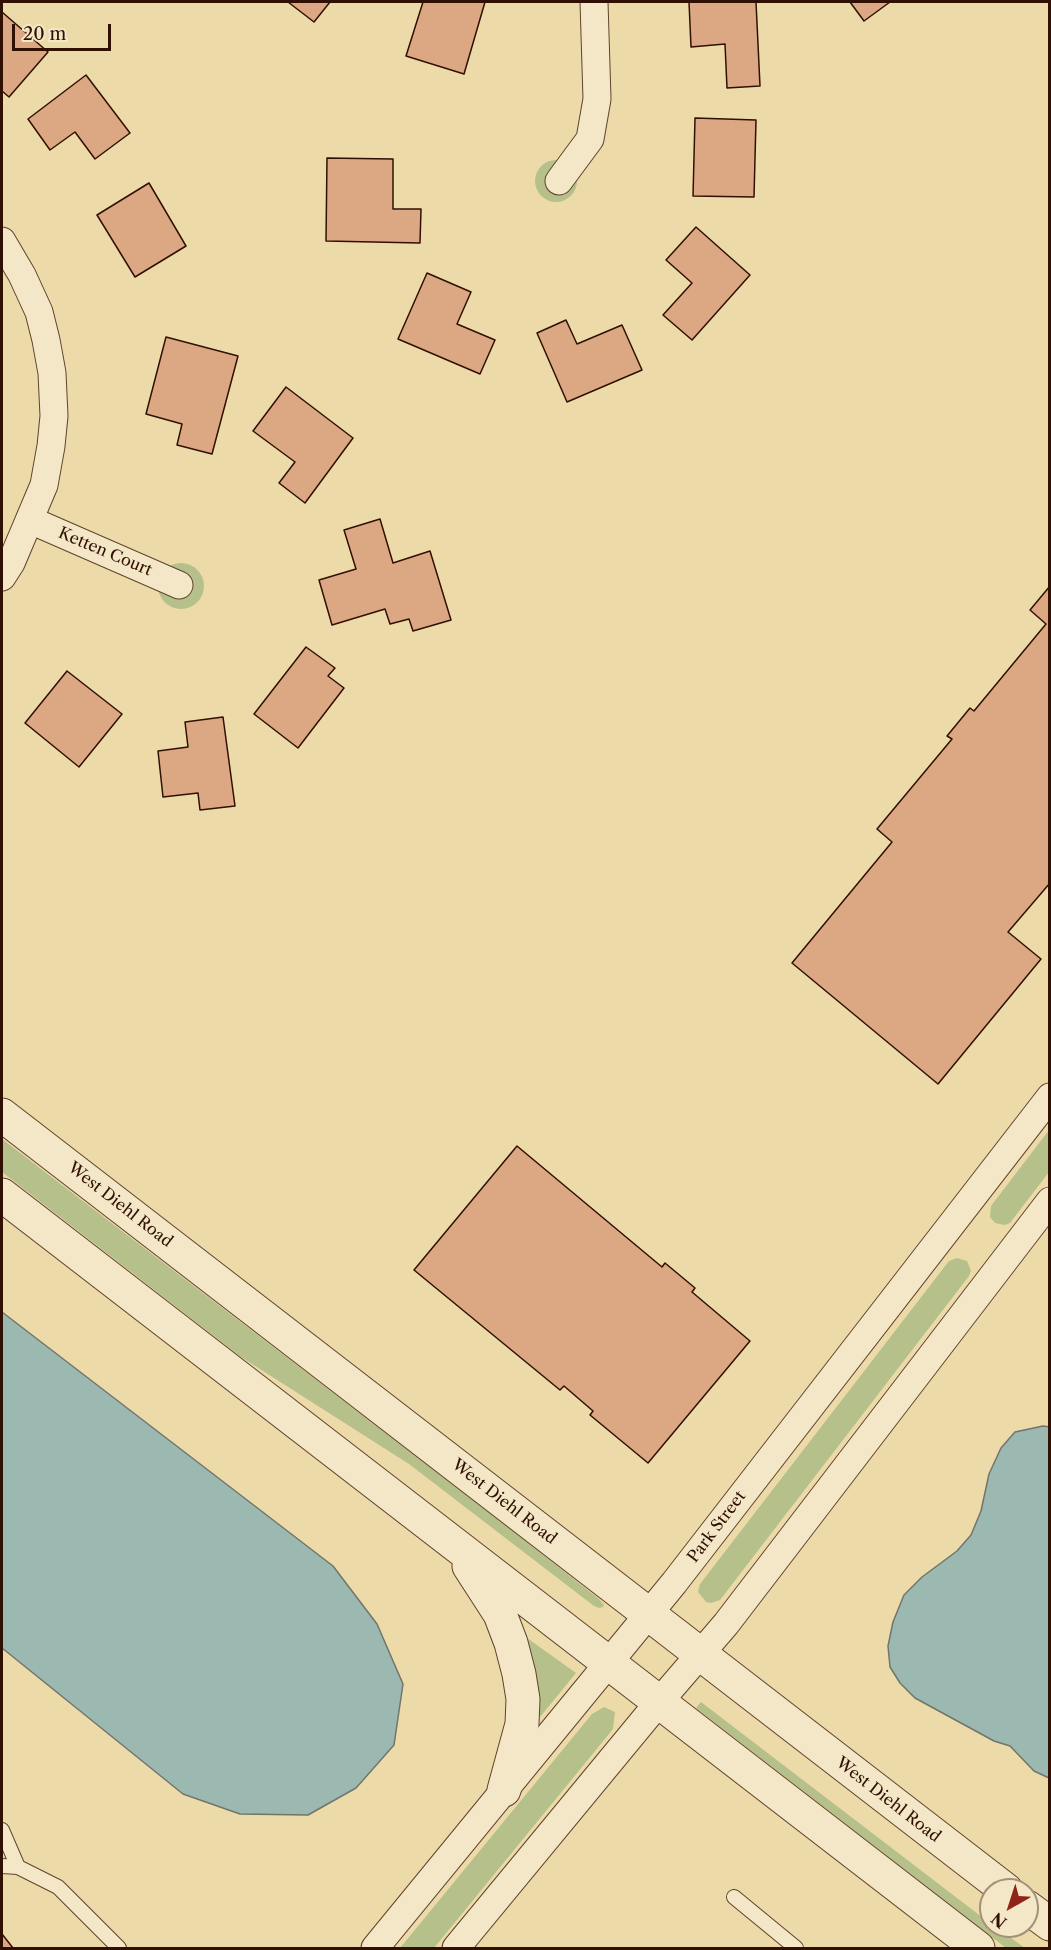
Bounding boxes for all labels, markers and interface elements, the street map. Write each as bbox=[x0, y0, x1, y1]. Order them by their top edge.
scale bar bbox=[15, 12, 114, 50]
text: 20 m bbox=[23, 23, 66, 45]
street label: Ketten Court bbox=[55, 524, 155, 580]
street label: West Diehl Road bbox=[64, 1158, 176, 1252]
street label: West Diehl Road bbox=[448, 1455, 560, 1549]
street label: Park Street bbox=[684, 1488, 750, 1566]
street label: West Diehl Road bbox=[832, 1753, 944, 1847]
north arrow bbox=[979, 1878, 1039, 1938]
text: N bbox=[987, 1908, 1011, 1933]

